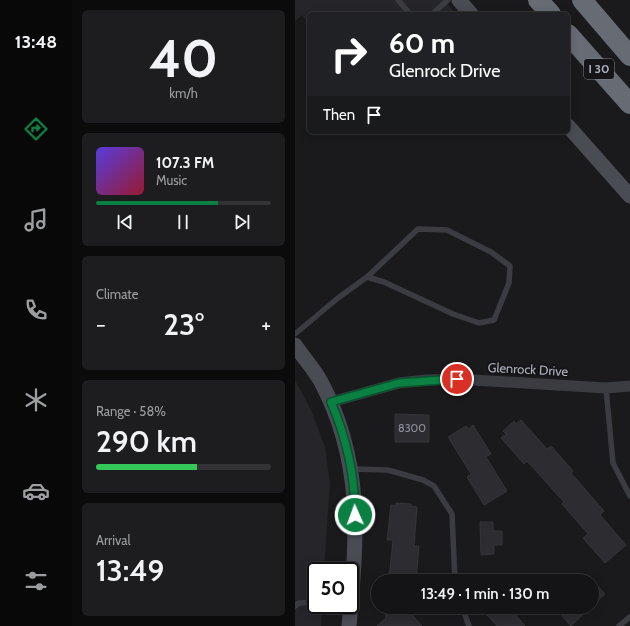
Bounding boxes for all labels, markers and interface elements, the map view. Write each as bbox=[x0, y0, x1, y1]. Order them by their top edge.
text: 60 m bbox=[389, 26, 455, 60]
text: 40 bbox=[149, 27, 218, 90]
icon: right bbox=[323, 28, 375, 80]
text: 13:48 bbox=[15, 31, 57, 53]
road number: I 30 bbox=[584, 59, 614, 79]
text: Glenrock Drive bbox=[389, 60, 500, 82]
text: km/h bbox=[169, 85, 198, 101]
icon: arrive bbox=[363, 104, 385, 126]
text: Then bbox=[323, 106, 355, 124]
icon: directions bbox=[22, 115, 50, 143]
text: 107.3 FM bbox=[156, 154, 214, 172]
text: Music bbox=[156, 172, 187, 188]
icon: music bbox=[22, 206, 50, 234]
icon: previous bbox=[114, 211, 136, 233]
icon: pause bbox=[172, 211, 194, 233]
icon: next bbox=[231, 211, 253, 233]
text: Climate bbox=[96, 286, 138, 302]
icon: phone bbox=[22, 296, 50, 324]
text: 23° bbox=[163, 306, 204, 343]
text: − bbox=[96, 311, 106, 338]
text: + bbox=[261, 311, 271, 338]
street label: Glenrock Drive bbox=[487, 359, 569, 379]
pin bbox=[440, 362, 474, 396]
icon: arrive bbox=[446, 368, 468, 390]
icon: climate bbox=[22, 386, 50, 414]
text: Range · 58% bbox=[96, 403, 166, 419]
house number: 8300 bbox=[398, 421, 426, 435]
text: 290 km bbox=[96, 423, 197, 460]
icon: car bbox=[22, 477, 50, 505]
position arrow bbox=[334, 494, 376, 536]
text: Arrival bbox=[96, 532, 131, 548]
text: 13:49 bbox=[96, 552, 164, 589]
speed limit sign: 50 bbox=[307, 562, 359, 614]
icon: filters bbox=[22, 567, 50, 595]
text: 13:49 · 1 min · 130 m bbox=[421, 585, 549, 603]

